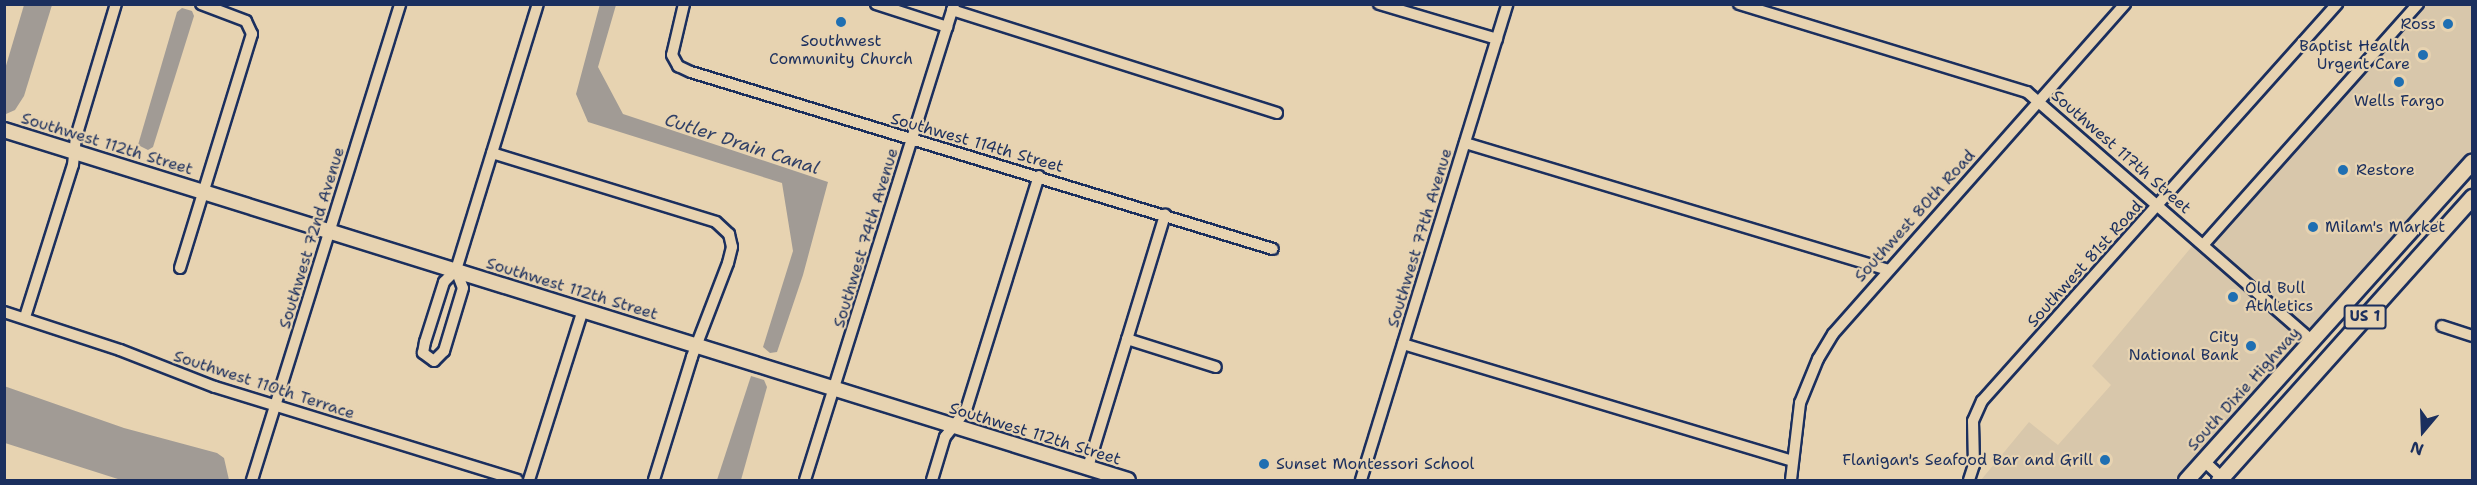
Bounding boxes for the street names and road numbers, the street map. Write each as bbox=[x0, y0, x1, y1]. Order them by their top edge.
street label: Southwest 117th Street bbox=[2047, 86, 2195, 218]
street label: Southwest 112th Street bbox=[19, 109, 195, 179]
street label: Southwest 114th Street bbox=[888, 109, 1066, 177]
street label: Southwest 72nd Avenue bbox=[275, 145, 349, 331]
street label: Southwest 74th Avenue bbox=[830, 146, 902, 330]
street label: Southwest 77th Avenue bbox=[1384, 146, 1456, 330]
street label: Southwest 80th Road bbox=[1851, 146, 1979, 286]
street label: Southwest 81st Road bbox=[2023, 197, 2147, 331]
street label: Southwest 112th Street bbox=[484, 254, 660, 324]
road number: US 1 bbox=[2342, 305, 2388, 329]
street label: South Dixie Highway bbox=[2183, 323, 2305, 455]
street label: Southwest 110th Terrace bbox=[171, 347, 357, 423]
street label: Southwest 112th Street bbox=[947, 399, 1123, 469]

